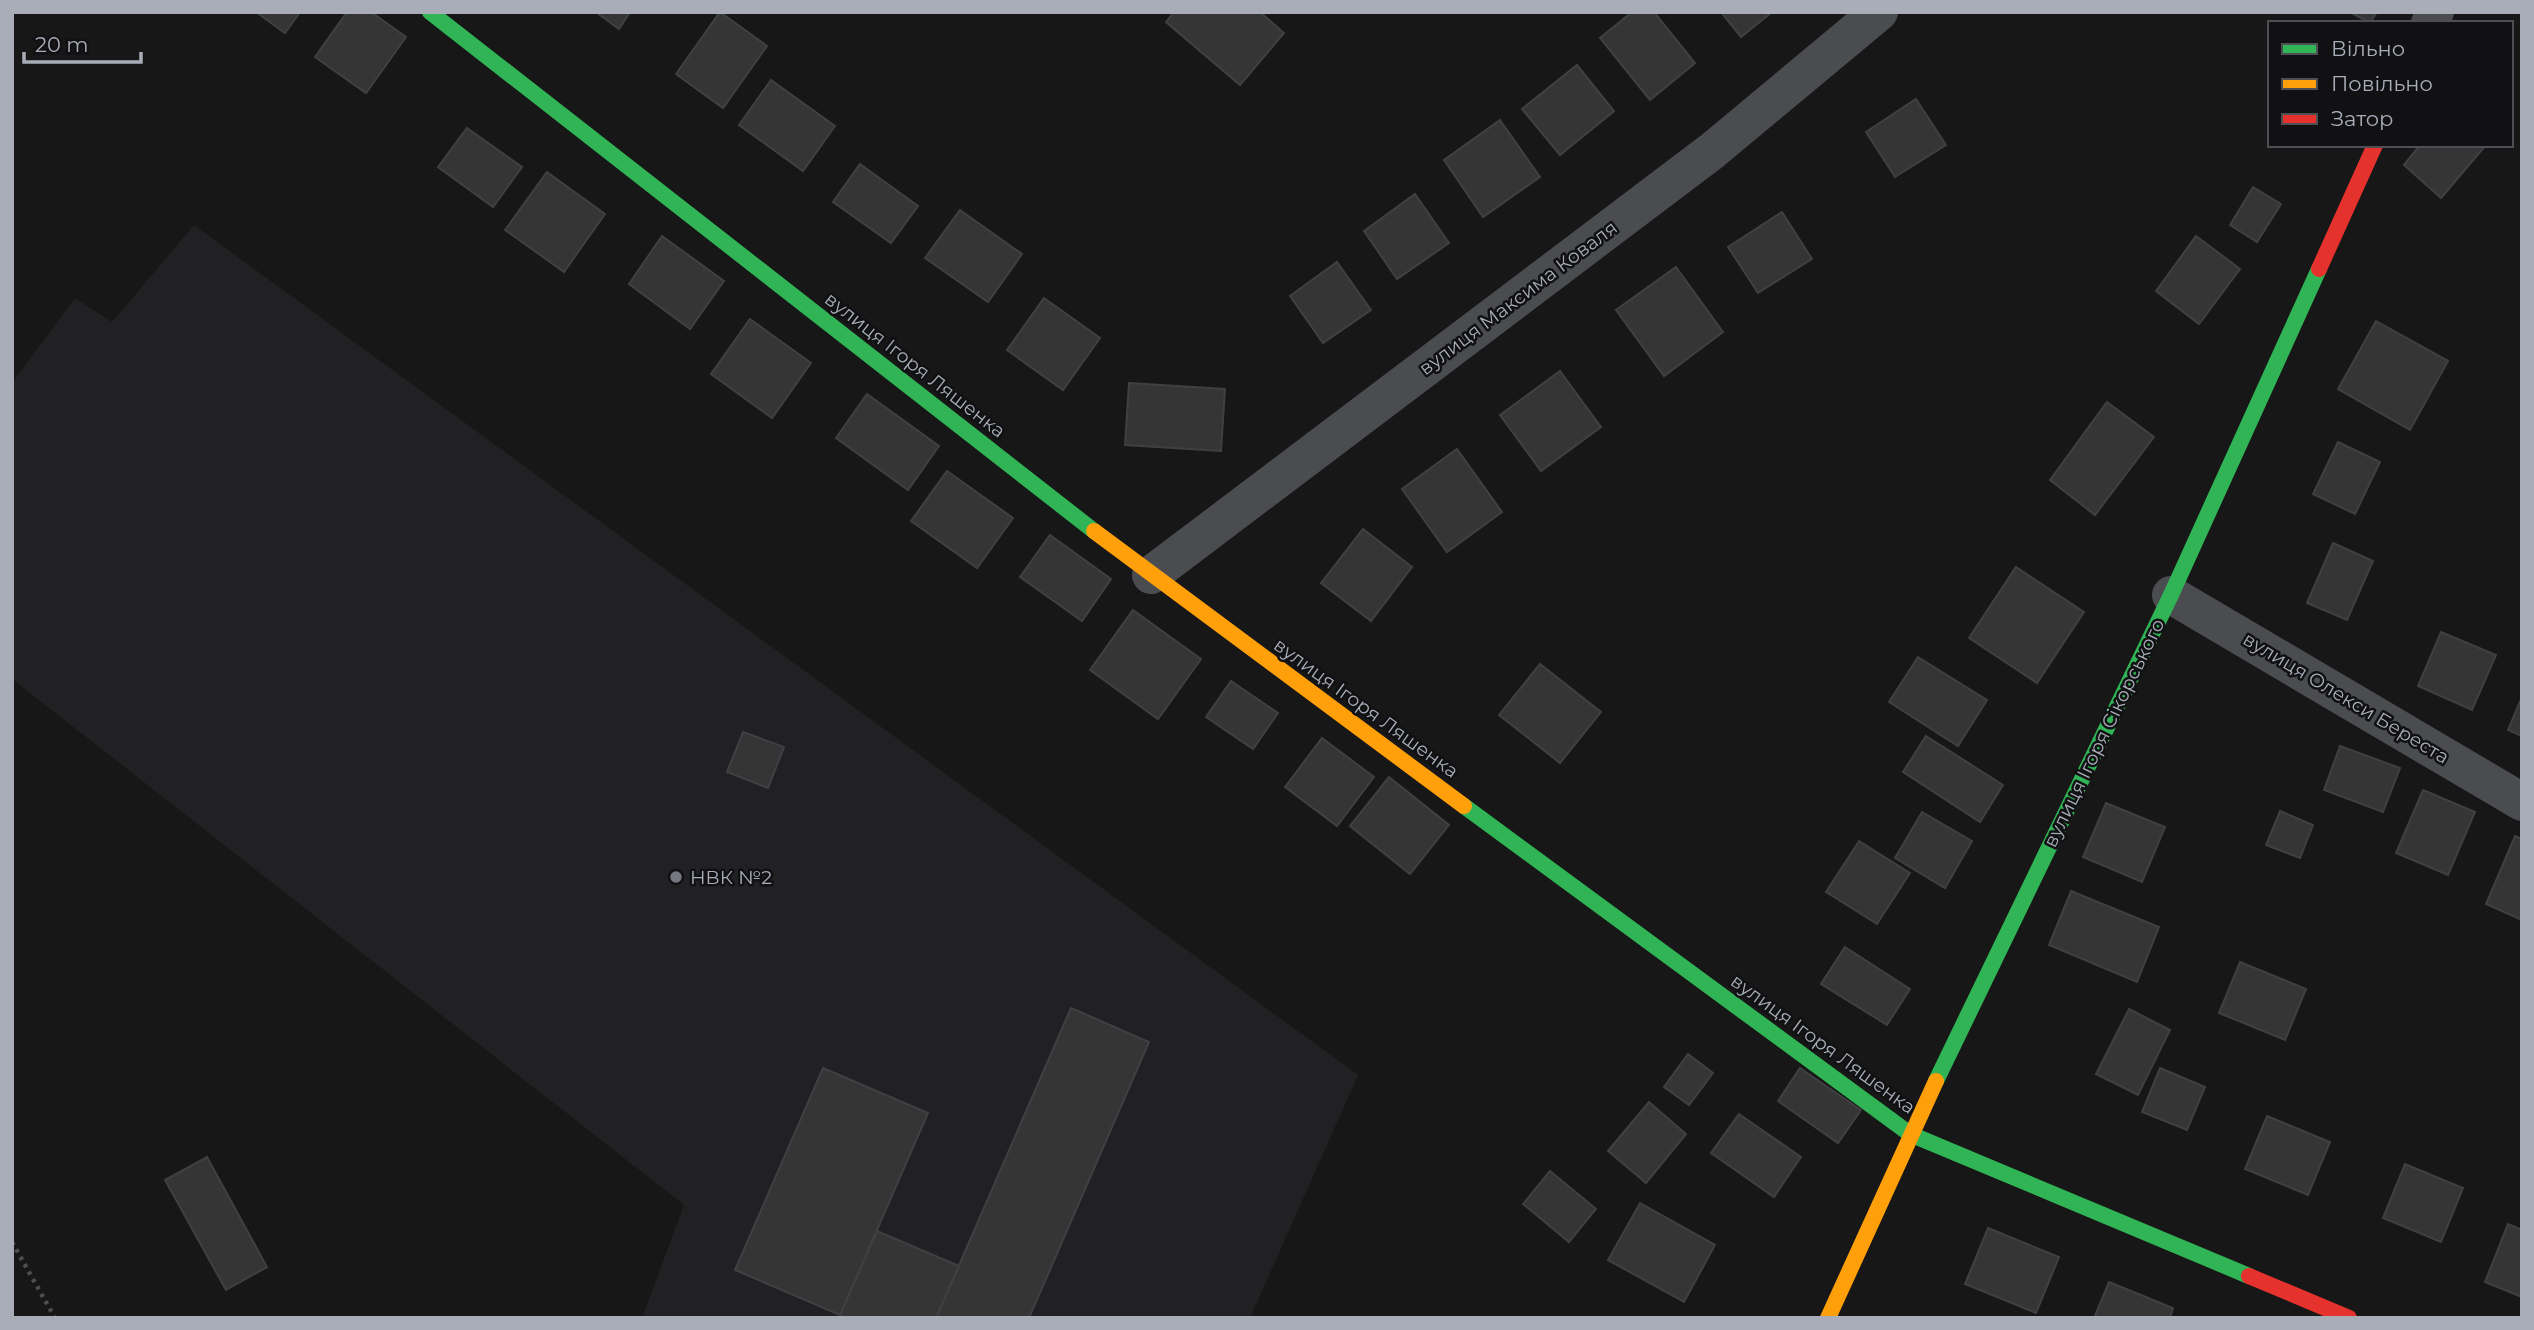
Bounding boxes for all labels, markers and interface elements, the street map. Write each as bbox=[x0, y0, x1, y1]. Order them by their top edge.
scale bar bbox=[24, 21, 142, 65]
legend bbox=[2268, 21, 2513, 147]
text: 20 m bbox=[35, 32, 89, 57]
text: Вільно bbox=[2331, 36, 2405, 61]
text: Повільно bbox=[2331, 71, 2433, 96]
text: Затор bbox=[2331, 106, 2393, 131]
street label: вулиця Максима Коваля bbox=[1414, 216, 1622, 380]
street label: вулиця Ігоря Ляшенка bbox=[820, 287, 1010, 443]
street label: вулиця Ігоря Сікорського bbox=[2039, 615, 2169, 851]
street label: вулиця Олекси Береста bbox=[2239, 627, 2453, 769]
street label: вулиця Ігоря Ляшенка bbox=[1269, 633, 1463, 783]
place label: НВК №2 bbox=[690, 866, 772, 889]
marker: НВК №2 bbox=[668, 869, 684, 885]
street label: вулиця Ігоря Ляшенка bbox=[1726, 969, 1920, 1119]

